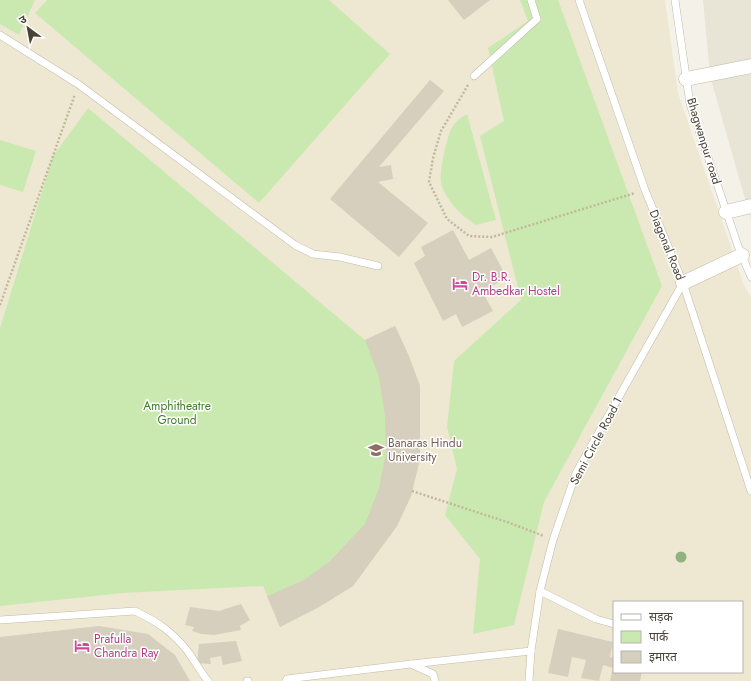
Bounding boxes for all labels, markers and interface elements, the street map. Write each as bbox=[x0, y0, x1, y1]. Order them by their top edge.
north arrow bbox=[8, 8, 48, 48]
text: उ bbox=[16, 11, 30, 28]
street label: Bhagwanpur road bbox=[682, 95, 726, 187]
street label: Diagonal Road bbox=[645, 207, 689, 283]
place label: Dr. B.R. Ambedkar Hostel bbox=[472, 268, 560, 300]
hotel icon: Dr. B.R. Ambedkar Hostel bbox=[451, 275, 469, 293]
street label: Semi Circle Road 1 bbox=[565, 394, 627, 488]
park label: Amphitheatre Ground bbox=[143, 397, 211, 429]
place label: Banaras Hindu University bbox=[388, 434, 462, 466]
school or university icon: Banaras Hindu University bbox=[367, 441, 385, 459]
legend bbox=[613, 601, 743, 673]
text: सड़क bbox=[649, 608, 674, 626]
text: पार्क bbox=[649, 628, 669, 646]
place label: Prafulla Chandra Ray bbox=[94, 630, 159, 662]
hotel icon: Prafulla Chandra Ray bbox=[73, 637, 91, 655]
text: इमारत bbox=[649, 648, 678, 666]

